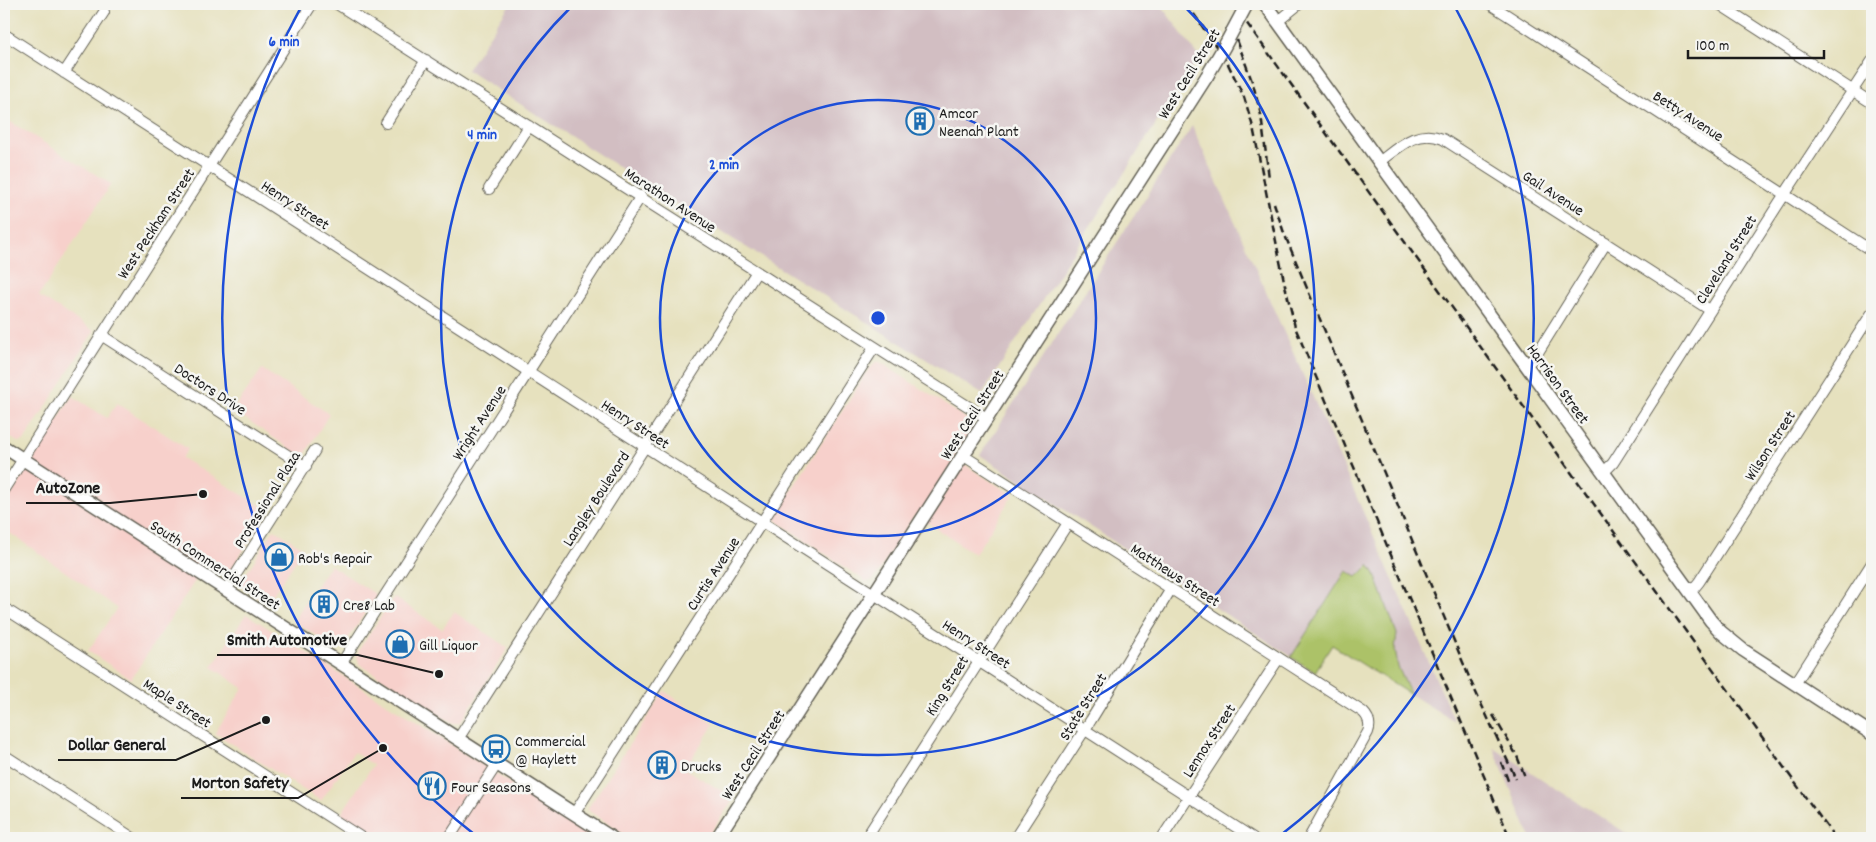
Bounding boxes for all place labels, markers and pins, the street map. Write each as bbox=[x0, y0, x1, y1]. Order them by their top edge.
place label: Amcor Neenah Plant bbox=[939, 103, 1019, 144]
building icon: Amcor Neenah Plant bbox=[905, 106, 935, 136]
centre of rings bbox=[869, 309, 887, 327]
callout: AutoZone bbox=[26, 470, 110, 503]
shop icon: Rob's Repair bbox=[264, 542, 294, 572]
place label: Rob's Repair bbox=[298, 548, 372, 571]
building icon: Cre8 Lab bbox=[309, 589, 339, 619]
place label: Cre8 Lab bbox=[343, 595, 395, 618]
callout: Smith Automotive bbox=[217, 622, 358, 655]
shop icon: Gill Liquor bbox=[385, 629, 415, 659]
place label: Gill Liquor bbox=[419, 635, 478, 658]
callout: Dollar General bbox=[58, 727, 176, 760]
place label: Commercial @ Haylett bbox=[515, 731, 586, 772]
bus stop icon: Commercial @ Haylett bbox=[481, 734, 511, 764]
building icon: Drucks bbox=[647, 750, 677, 780]
place label: Drucks bbox=[681, 756, 722, 779]
callout: Morton Safety bbox=[181, 765, 298, 798]
restaurant icon: Four Seasons bbox=[417, 771, 447, 801]
place label: Four Seasons bbox=[451, 777, 532, 800]

